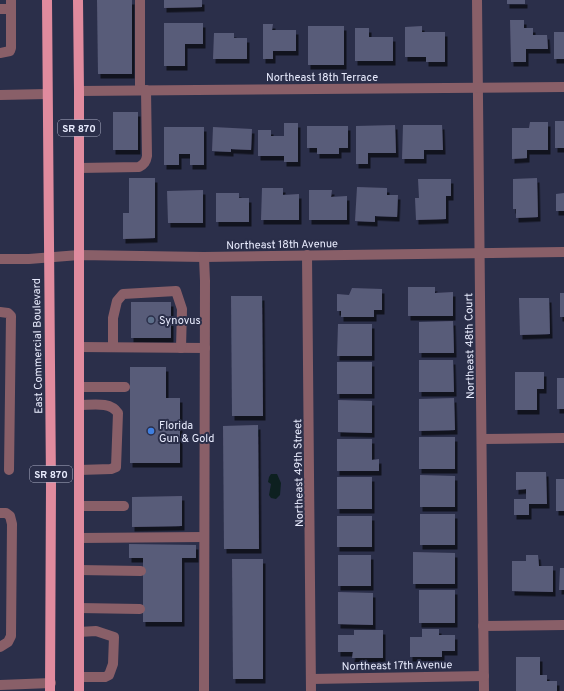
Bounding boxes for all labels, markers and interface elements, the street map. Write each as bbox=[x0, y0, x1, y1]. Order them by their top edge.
street label: Northeast 18th Terrace bbox=[266, 71, 378, 85]
road number: SR 870 bbox=[58, 120, 100, 136]
street label: Northeast 18th Avenue bbox=[226, 237, 338, 253]
street label: East Commercial Boulevard bbox=[30, 278, 46, 414]
street label: Northeast 48th Court bbox=[462, 293, 478, 399]
place label: Synovus bbox=[159, 314, 201, 328]
marker: Synovus bbox=[146, 315, 156, 325]
place label: Florida Gun & Gold bbox=[159, 419, 214, 446]
street label: Northeast 49th Street bbox=[291, 419, 307, 527]
marker: Florida Gun & Gold bbox=[146, 426, 156, 436]
road number: SR 870 bbox=[30, 466, 72, 482]
street label: Northeast 17th Avenue bbox=[342, 658, 453, 674]

